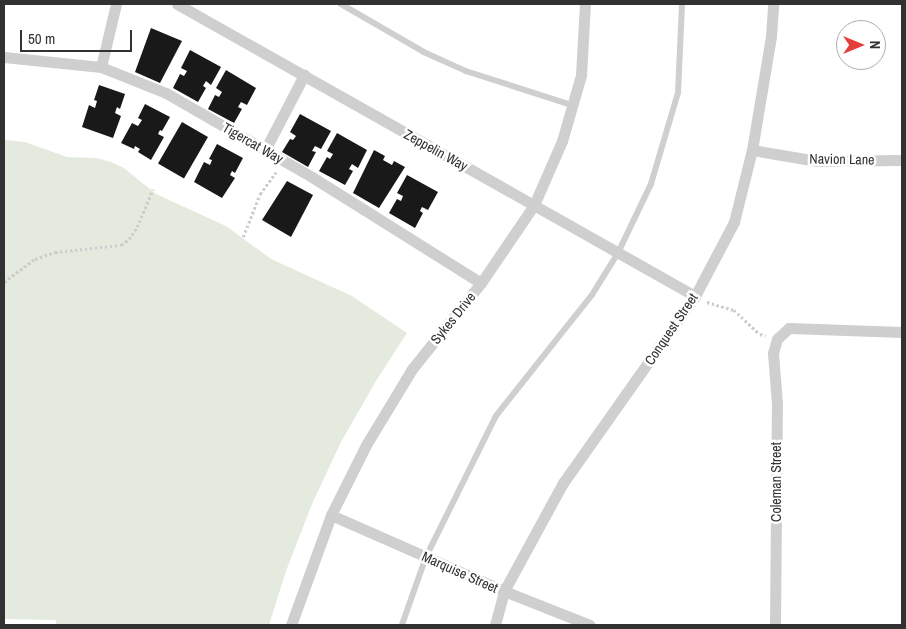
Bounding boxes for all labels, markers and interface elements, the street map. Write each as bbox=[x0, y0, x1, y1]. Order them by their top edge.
scale bar bbox=[22, 20, 135, 52]
north arrow bbox=[836, 20, 886, 70]
text: 50 m bbox=[28, 28, 55, 49]
text: N bbox=[866, 41, 884, 49]
street label: Tigercat Way bbox=[220, 119, 286, 167]
street label: Zeppelin Way bbox=[401, 126, 471, 174]
street label: Navion Lane bbox=[809, 150, 875, 168]
street label: Sykes Drive bbox=[427, 289, 479, 347]
street label: Conquest Street bbox=[641, 290, 701, 368]
street label: Coleman Street bbox=[768, 442, 784, 522]
street label: Marquise Street bbox=[419, 548, 501, 596]

